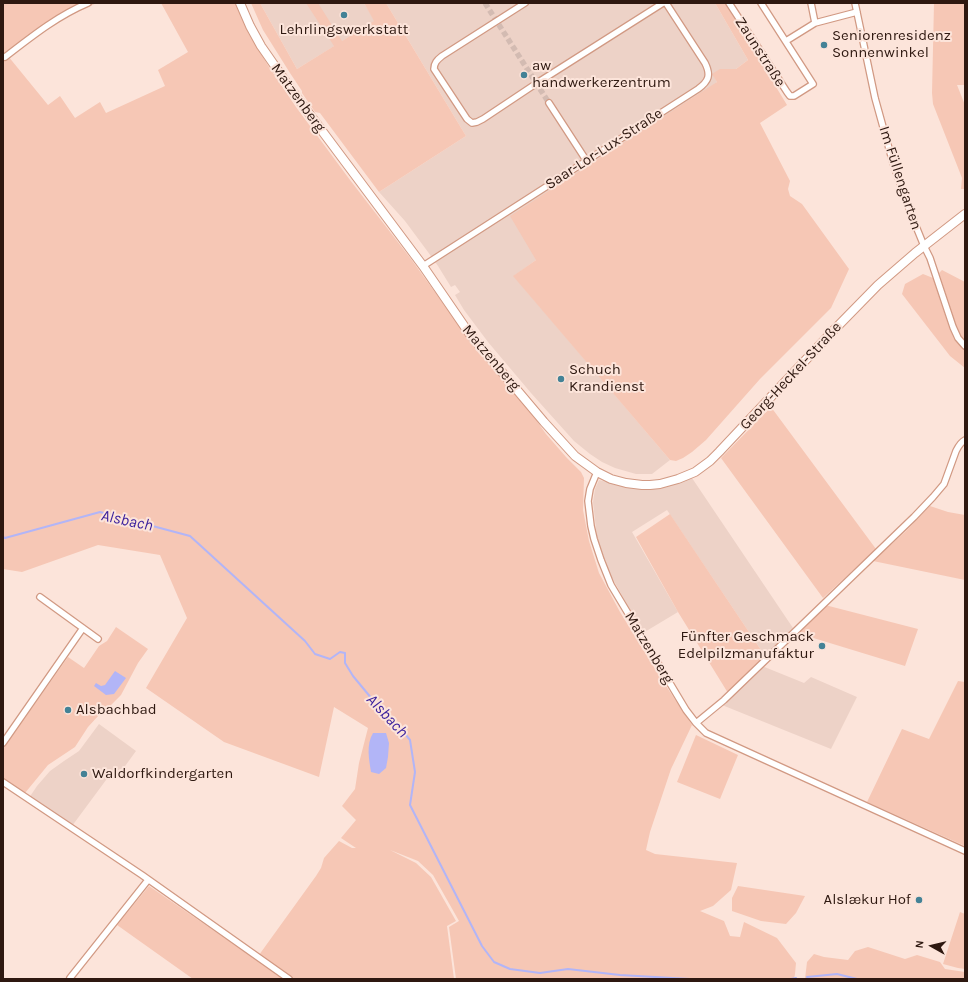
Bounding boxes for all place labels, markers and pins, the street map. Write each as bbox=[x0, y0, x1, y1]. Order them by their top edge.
marker: Lehrlingswerkstatt bbox=[339, 10, 349, 20]
place label: Lehrlingswerkstatt bbox=[280, 21, 408, 39]
place label: Seniorenresidenz Sonnenwinkel bbox=[832, 27, 951, 62]
marker: Seniorenresidenz Sonnenwinkel bbox=[819, 40, 829, 50]
place label: aw handwerkerzentrum bbox=[532, 57, 671, 92]
marker: aw handwerkerzentrum bbox=[519, 70, 529, 80]
place label: Schuch Krandienst bbox=[569, 361, 644, 396]
marker: Schuch Krandienst bbox=[556, 374, 566, 384]
place label: Fünfter Geschmack Edelpilzmanufaktur bbox=[678, 628, 814, 663]
marker: Fünfter Geschmack Edelpilzmanufaktur bbox=[817, 641, 827, 651]
place label: Alsbachbad bbox=[76, 701, 157, 719]
marker: Alsbachbad bbox=[63, 705, 73, 715]
place label: Waldorfkindergarten bbox=[92, 765, 233, 783]
marker: Waldorfkindergarten bbox=[79, 769, 89, 779]
place label: Alslækur Hof bbox=[824, 891, 911, 909]
marker: Alslækur Hof bbox=[914, 895, 924, 905]

